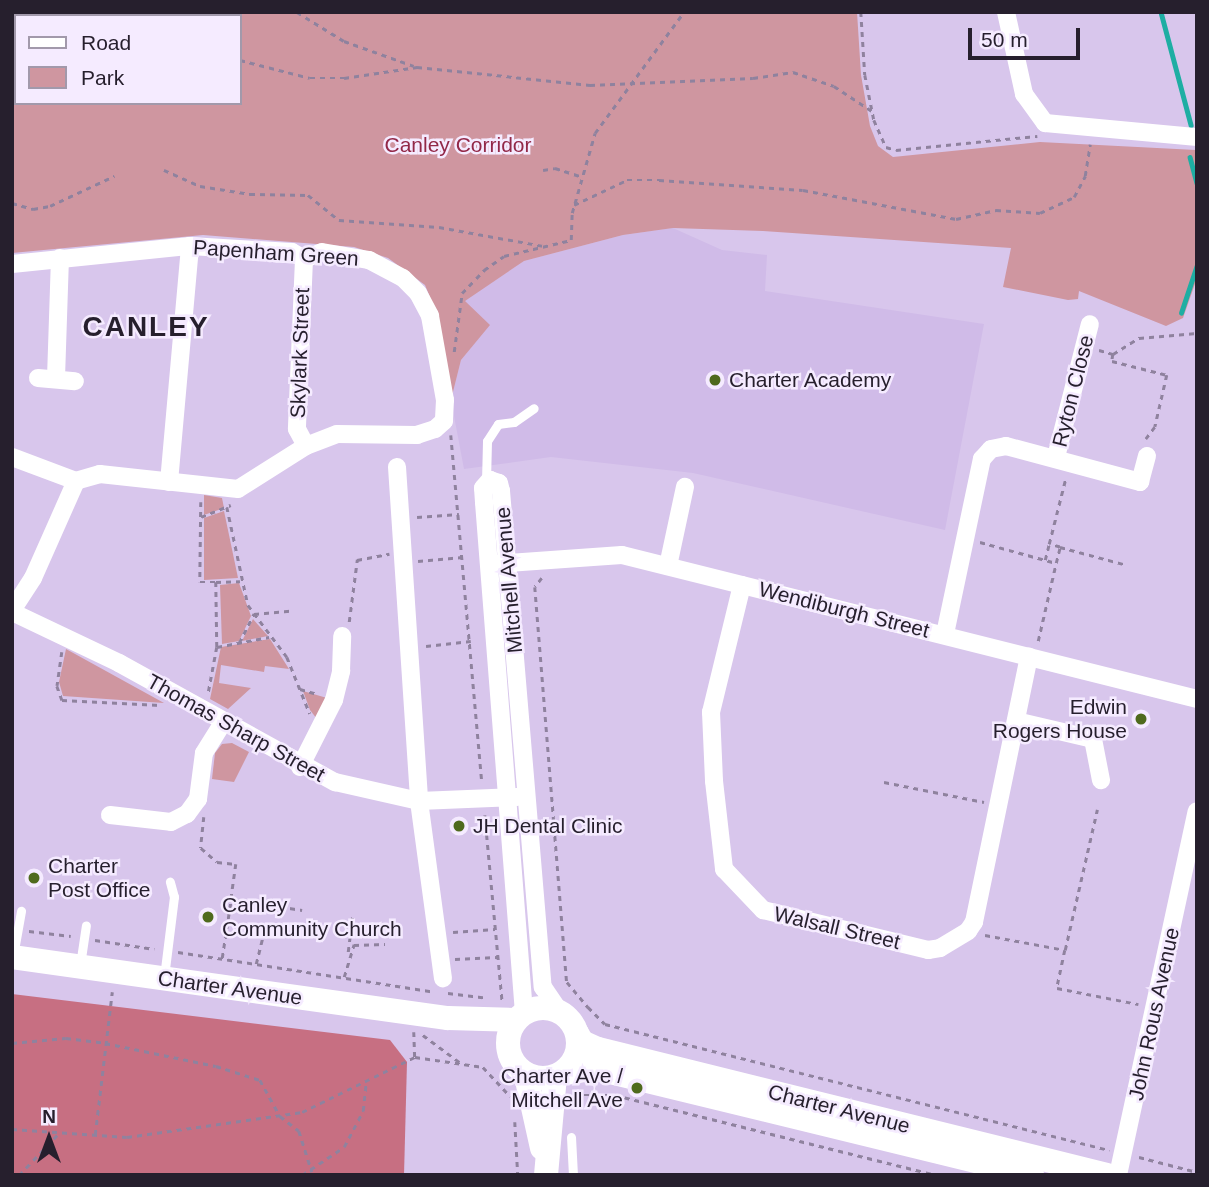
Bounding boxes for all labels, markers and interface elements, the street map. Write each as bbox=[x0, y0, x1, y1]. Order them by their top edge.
legend bbox=[14, 14, 242, 105]
scale bar bbox=[971, 14, 1083, 58]
text: 50 m bbox=[981, 28, 1028, 51]
text: Road bbox=[81, 31, 131, 54]
text: Park bbox=[81, 66, 124, 89]
park label: Canley Corridor bbox=[384, 132, 532, 158]
street label: Papenham Green bbox=[192, 235, 360, 271]
street label: Skylark Street bbox=[285, 287, 315, 419]
district label: CANLEY bbox=[83, 310, 209, 344]
street label: Ryton Close bbox=[1047, 332, 1099, 450]
place label: Charter Academy bbox=[729, 367, 892, 393]
marker: Charter Academy bbox=[707, 372, 723, 388]
street label: Mitchell Avenue bbox=[490, 505, 528, 655]
street label: Wendiburgh Street bbox=[756, 577, 932, 643]
street label: Thomas Sharp Street bbox=[143, 669, 329, 787]
place label: Edwin Rogers House bbox=[993, 694, 1127, 744]
marker: Edwin Rogers House bbox=[1133, 711, 1149, 727]
place label: JH Dental Clinic bbox=[473, 813, 622, 839]
marker: JH Dental Clinic bbox=[451, 818, 467, 834]
place label: Charter Post Office bbox=[48, 853, 150, 903]
marker: Charter Post Office bbox=[26, 870, 42, 886]
place label: Canley Community Church bbox=[222, 892, 402, 942]
street label: Walsall Street bbox=[771, 901, 903, 955]
marker: Canley Community Church bbox=[200, 909, 216, 925]
street label: John Rous Avenue bbox=[1123, 925, 1185, 1103]
street label: Charter Avenue bbox=[156, 965, 304, 1011]
place label: Charter Ave / Mitchell Ave bbox=[500, 1063, 623, 1113]
street label: Charter Avenue bbox=[765, 1079, 913, 1139]
marker: Charter Ave / Mitchell Ave bbox=[629, 1080, 645, 1096]
north arrow bbox=[14, 1103, 84, 1173]
text: N bbox=[42, 1106, 56, 1127]

